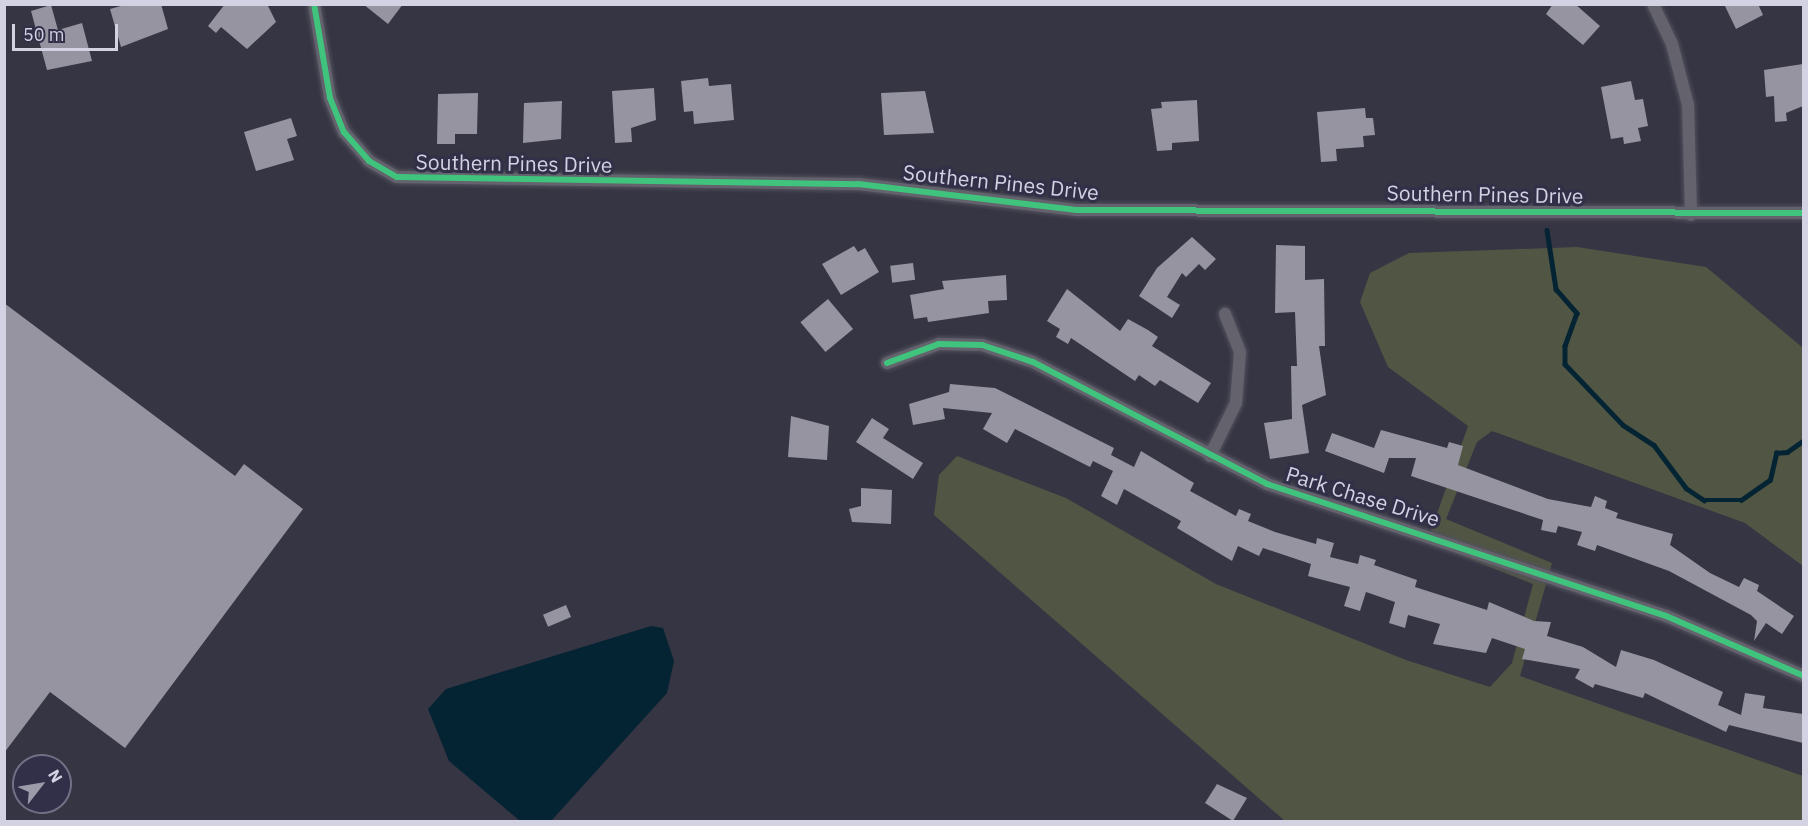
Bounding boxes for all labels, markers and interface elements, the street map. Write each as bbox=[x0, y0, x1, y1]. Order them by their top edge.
scale bar bbox=[15, 12, 122, 50]
text: 50 m bbox=[23, 23, 65, 46]
street label: Southern Pines Drive bbox=[415, 149, 613, 177]
street label: Southern Pines Drive bbox=[902, 159, 1100, 205]
street label: Southern Pines Drive bbox=[1386, 180, 1584, 208]
street label: Park Chase Drive bbox=[1283, 461, 1443, 531]
north arrow bbox=[12, 754, 72, 814]
text: N bbox=[44, 766, 67, 786]

